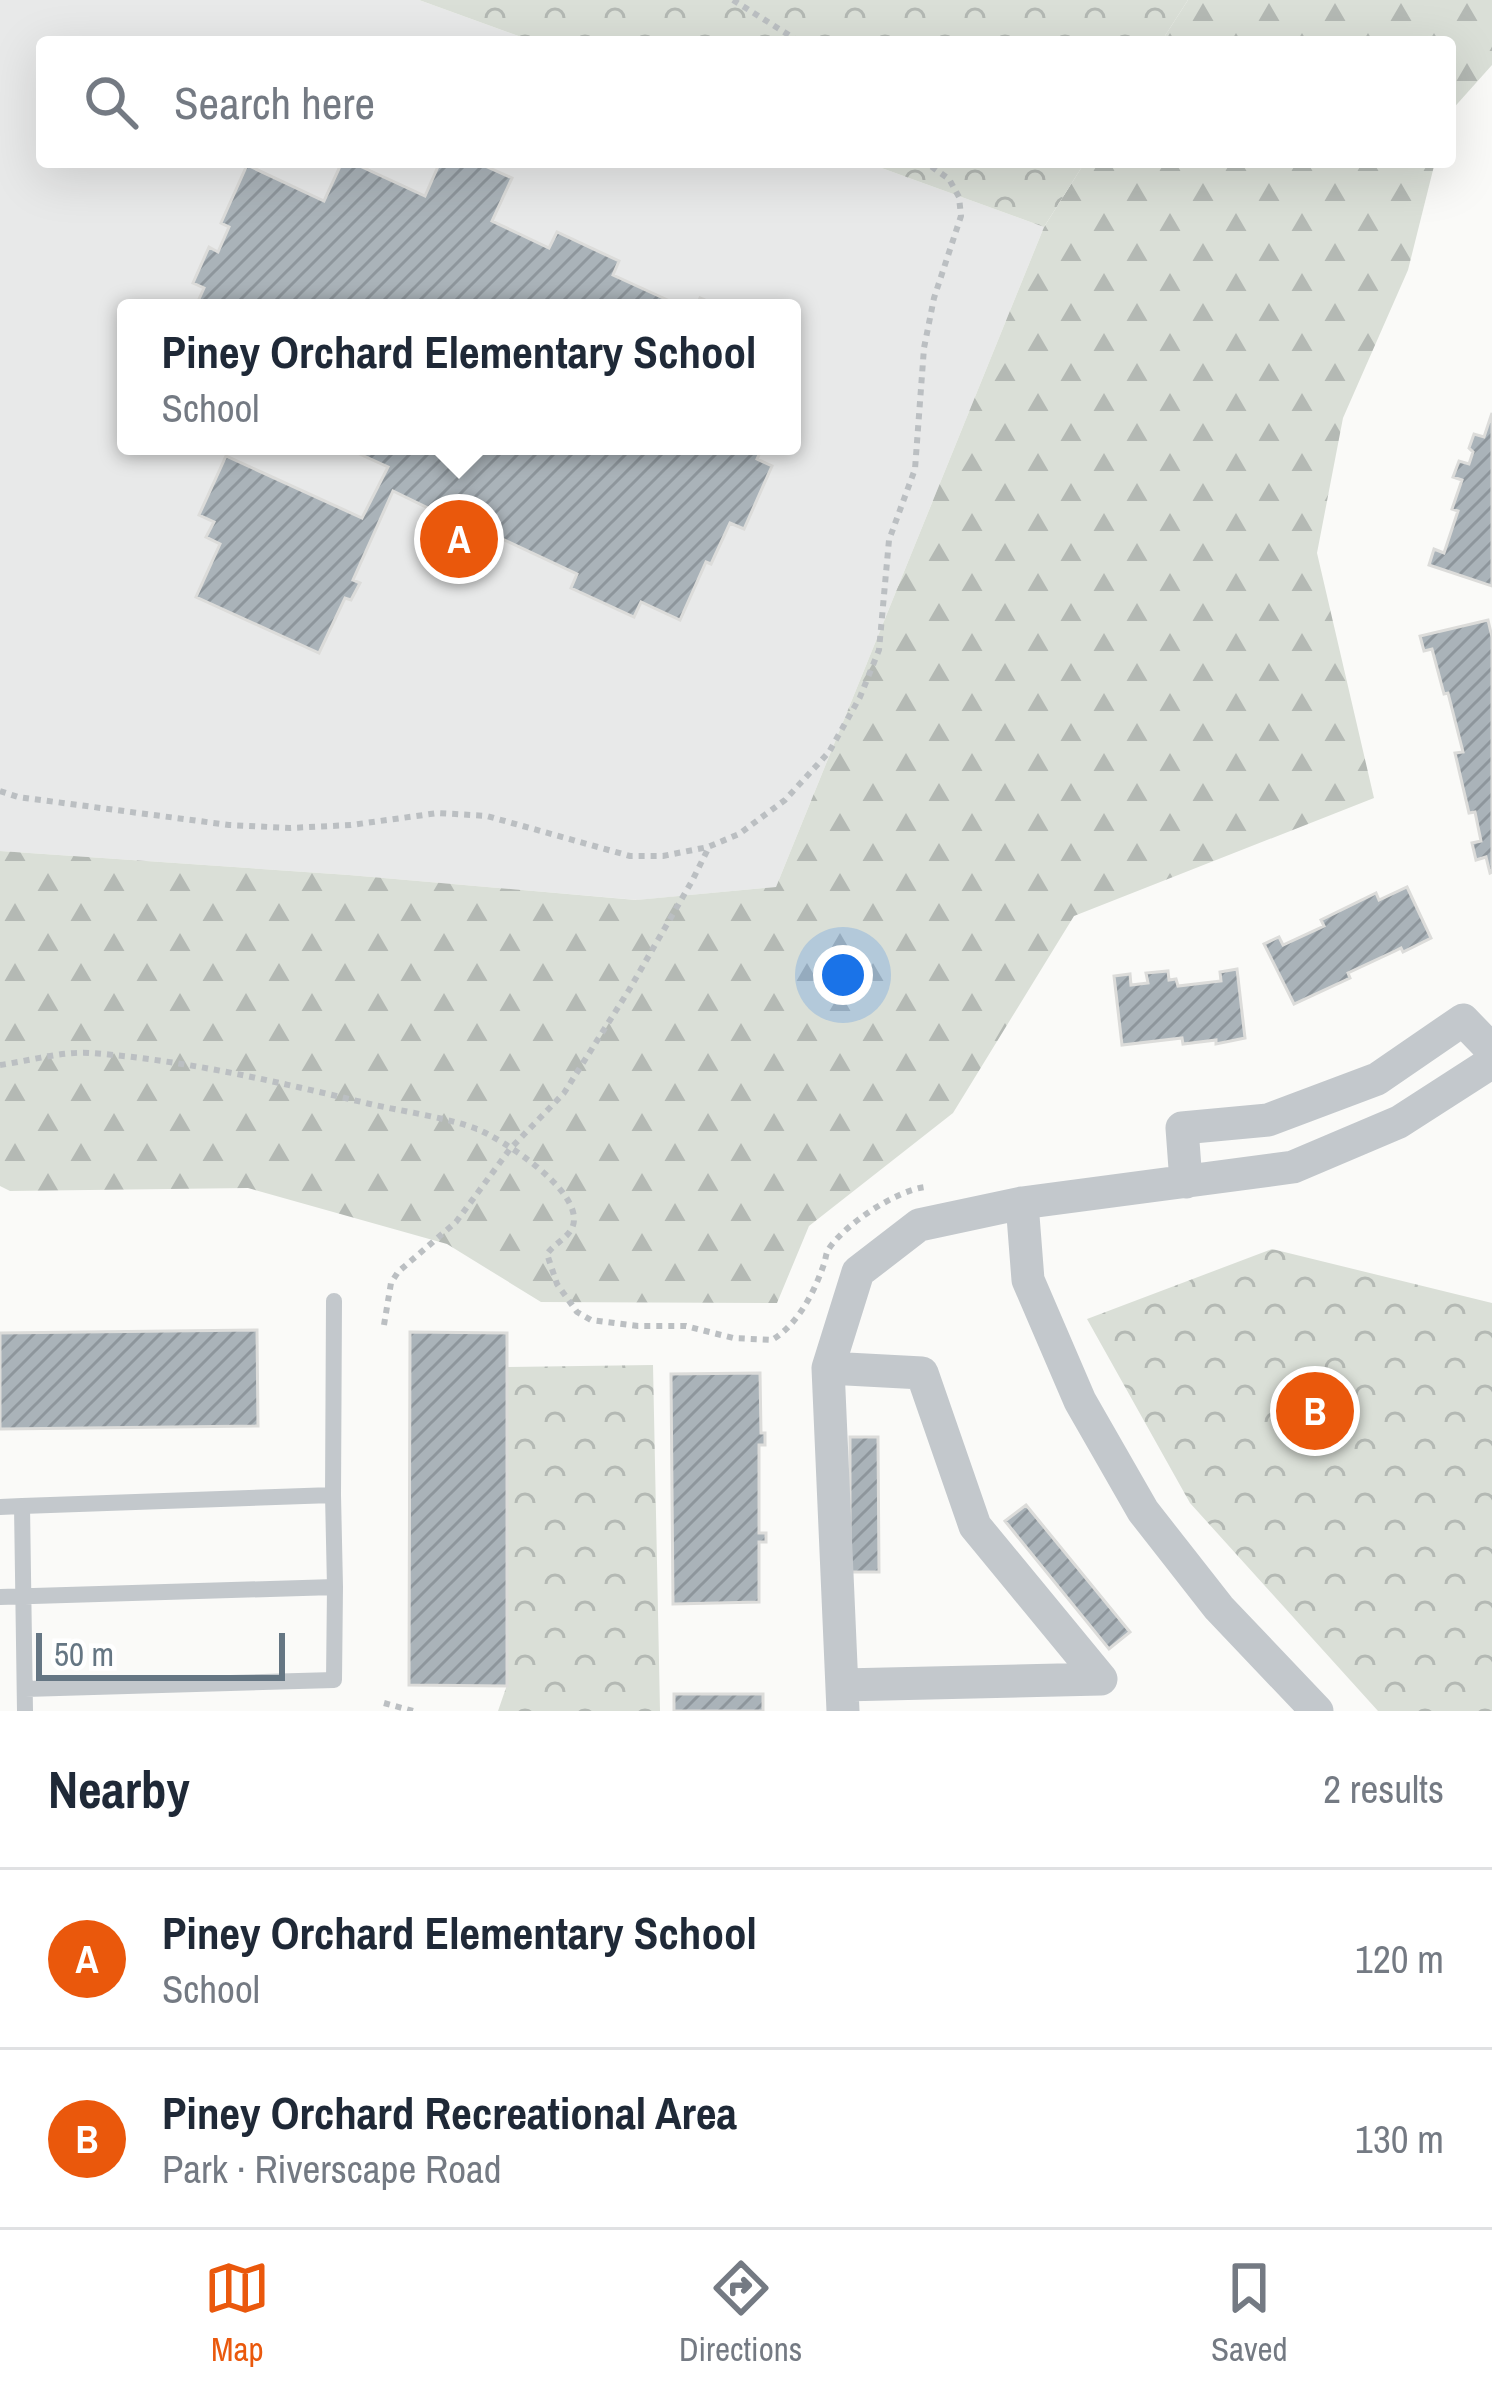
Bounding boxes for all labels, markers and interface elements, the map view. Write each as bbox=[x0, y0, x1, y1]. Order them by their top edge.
search box bbox=[36, 36, 1456, 168]
icon: search bbox=[78, 69, 144, 135]
text: Search here bbox=[174, 72, 375, 133]
popup bbox=[117, 299, 801, 455]
text: Piney Orchard Elementary School bbox=[162, 321, 756, 382]
text: School bbox=[162, 382, 259, 434]
pin: A bbox=[420, 494, 498, 584]
your location bbox=[813, 945, 873, 1005]
pin: B bbox=[1276, 1366, 1354, 1456]
scale bar bbox=[36, 1627, 285, 1680]
text: 50 m bbox=[54, 1632, 114, 1676]
text: Nearby bbox=[48, 1755, 190, 1824]
text: 2 results bbox=[1323, 1763, 1444, 1815]
text: Piney Orchard Elementary School bbox=[162, 1902, 757, 1963]
text: A bbox=[75, 1933, 99, 1985]
text: 120 m bbox=[1355, 1933, 1444, 1985]
text: School bbox=[162, 1963, 260, 2015]
text: Piney Orchard Recreational Area bbox=[162, 2082, 737, 2143]
text: B bbox=[75, 2113, 99, 2165]
text: 130 m bbox=[1355, 2113, 1444, 2165]
text: Park · Riverscape Road bbox=[162, 2143, 502, 2195]
tab: Map bbox=[204, 2255, 270, 2371]
tab: Directions bbox=[679, 2255, 802, 2371]
tab: Saved bbox=[1211, 2255, 1288, 2371]

